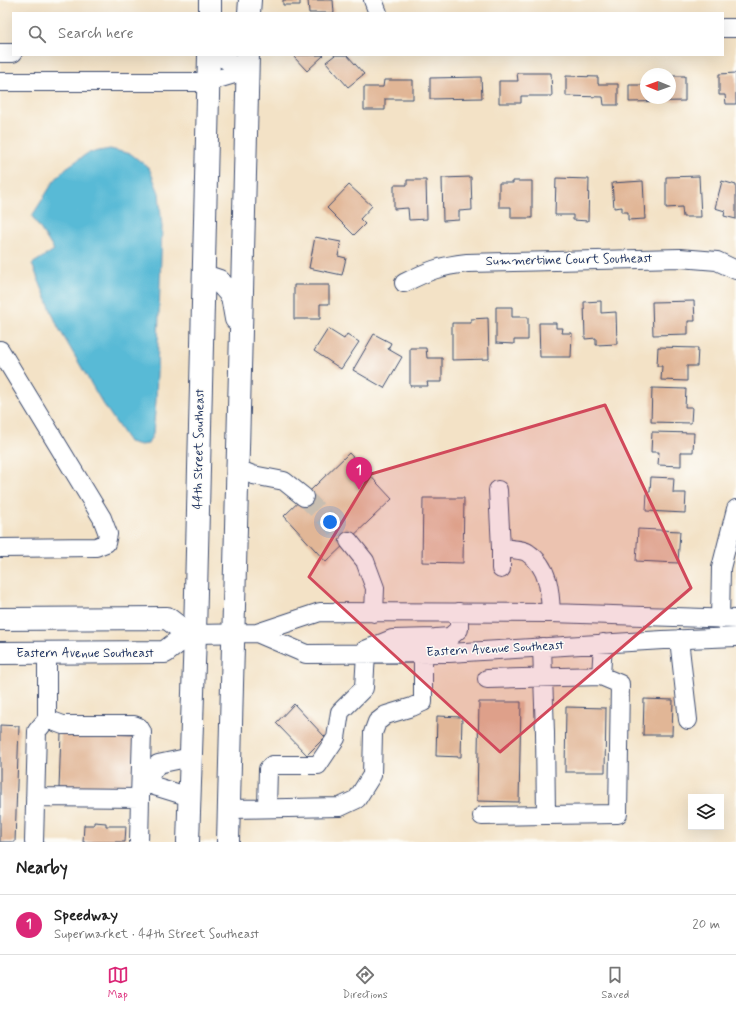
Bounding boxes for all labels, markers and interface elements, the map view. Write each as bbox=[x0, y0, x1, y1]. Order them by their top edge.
search box bbox=[12, 12, 724, 56]
icon: search bbox=[26, 23, 48, 45]
text: Search here bbox=[58, 24, 134, 44]
north arrow bbox=[640, 68, 676, 104]
street label: Summertime Court Southeast bbox=[486, 250, 652, 270]
street label: 44th Street Southeast bbox=[189, 388, 209, 510]
pin: 1 bbox=[346, 457, 372, 490]
your location bbox=[320, 512, 340, 532]
street label: Eastern Avenue Southeast bbox=[426, 637, 564, 661]
street label: Eastern Avenue Southeast bbox=[16, 645, 154, 662]
map controls bbox=[688, 794, 724, 830]
button: layers bbox=[688, 794, 724, 830]
text: Nearby bbox=[16, 857, 68, 879]
text: Speedway bbox=[54, 906, 118, 926]
text: 1 bbox=[26, 916, 32, 933]
text: 20 m bbox=[692, 916, 720, 933]
text: Supermarket · 44th Street Southeast bbox=[54, 926, 259, 943]
tab: Map bbox=[107, 964, 129, 1002]
tab: Directions bbox=[342, 964, 388, 1002]
tab: Saved bbox=[601, 964, 629, 1002]

